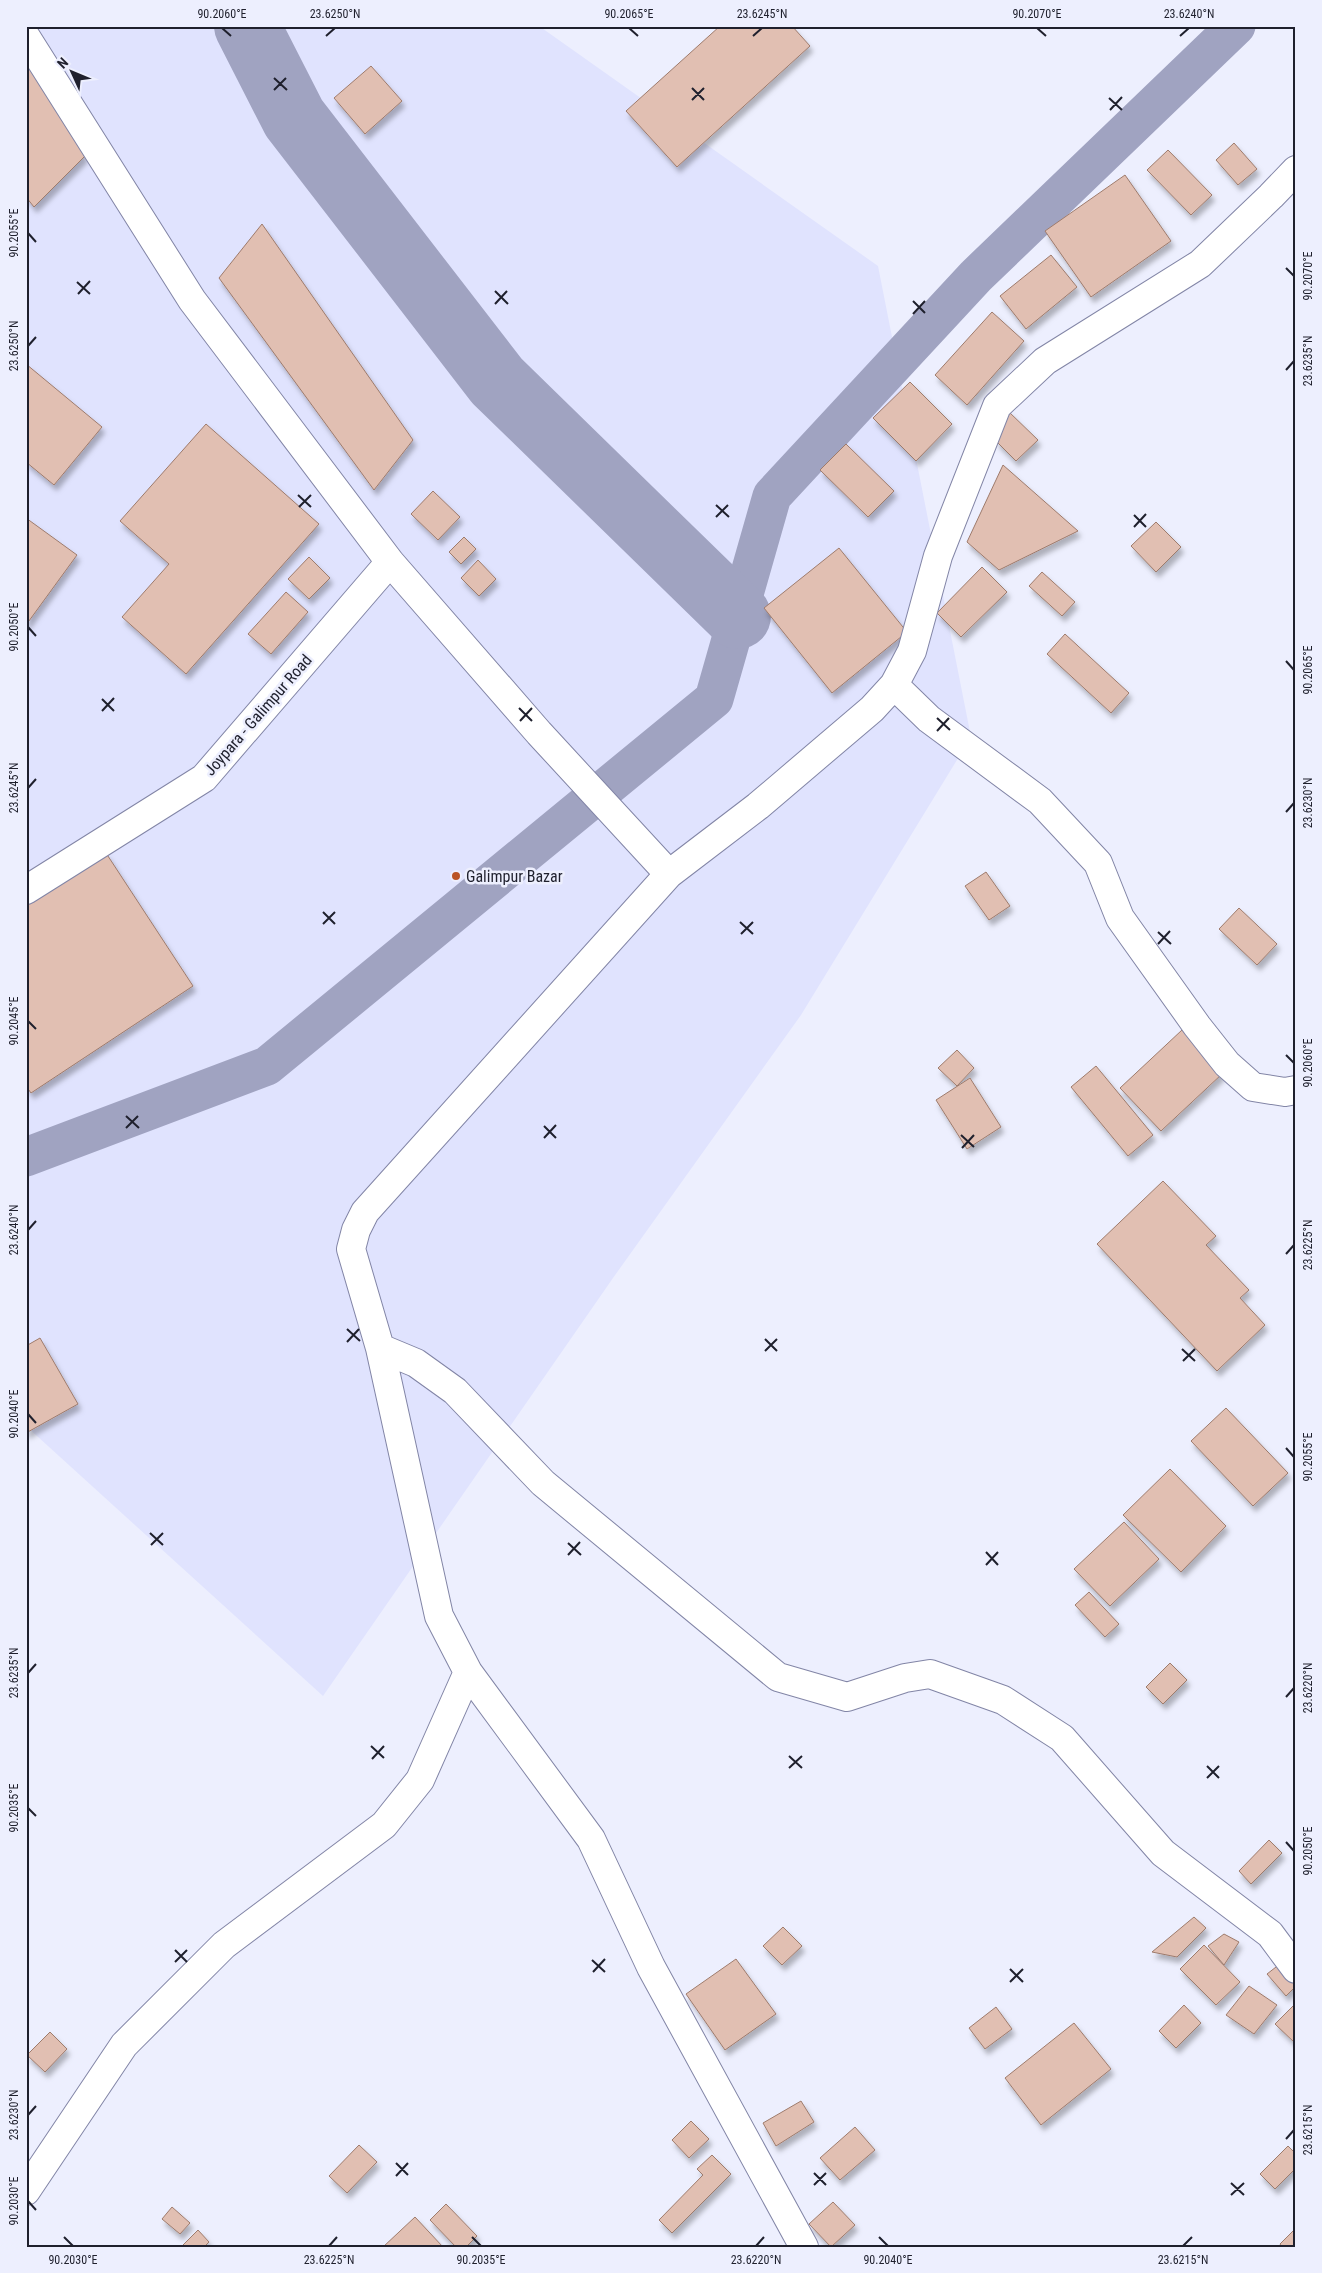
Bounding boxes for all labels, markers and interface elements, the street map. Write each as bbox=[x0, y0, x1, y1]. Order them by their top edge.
text: 90.2060°E bbox=[197, 7, 247, 21]
text: 23.6250°N bbox=[310, 7, 360, 21]
text: 90.2065°E bbox=[604, 7, 654, 21]
text: 23.6245°N bbox=[737, 7, 787, 21]
text: 90.2070°E bbox=[1012, 7, 1062, 21]
text: 23.6240°N bbox=[1164, 7, 1214, 21]
north arrow bbox=[48, 48, 98, 98]
text: N bbox=[54, 54, 71, 72]
text: 90.2055°E bbox=[7, 208, 21, 258]
text: 90.2070°E bbox=[1301, 251, 1315, 301]
text: 23.6250°N bbox=[7, 321, 21, 371]
text: 23.6235°N bbox=[1301, 336, 1315, 386]
text: 90.2050°E bbox=[7, 602, 21, 652]
text: 90.2065°E bbox=[1301, 645, 1315, 695]
street label: Joypara - Galimpur Road bbox=[200, 651, 316, 779]
text: 23.6245°N bbox=[7, 763, 21, 813]
text: 23.6230°N bbox=[1301, 778, 1315, 828]
place label: Galimpur Bazar bbox=[466, 867, 563, 886]
marker: Galimpur Bazar bbox=[450, 870, 462, 882]
text: 90.2045°E bbox=[7, 996, 21, 1046]
text: 90.2060°E bbox=[1301, 1038, 1315, 1088]
text: 23.6240°N bbox=[7, 1205, 21, 1255]
text: 23.6225°N bbox=[1301, 1220, 1315, 1270]
text: 90.2040°E bbox=[7, 1389, 21, 1439]
text: 90.2055°E bbox=[1301, 1432, 1315, 1482]
text: 23.6235°N bbox=[7, 1648, 21, 1698]
text: 23.6220°N bbox=[1301, 1663, 1315, 1713]
text: 90.2035°E bbox=[7, 1783, 21, 1833]
text: 90.2050°E bbox=[1301, 1826, 1315, 1876]
text: 23.6230°N bbox=[7, 2090, 21, 2140]
text: 23.6215°N bbox=[1301, 2105, 1315, 2155]
text: 90.2030°E bbox=[7, 2176, 21, 2226]
text: 90.2030°E bbox=[48, 2253, 98, 2267]
text: 23.6225°N bbox=[304, 2253, 354, 2267]
text: 90.2035°E bbox=[456, 2253, 506, 2267]
text: 23.6220°N bbox=[731, 2253, 781, 2267]
text: 90.2040°E bbox=[863, 2253, 913, 2267]
text: 23.6215°N bbox=[1158, 2253, 1208, 2267]

